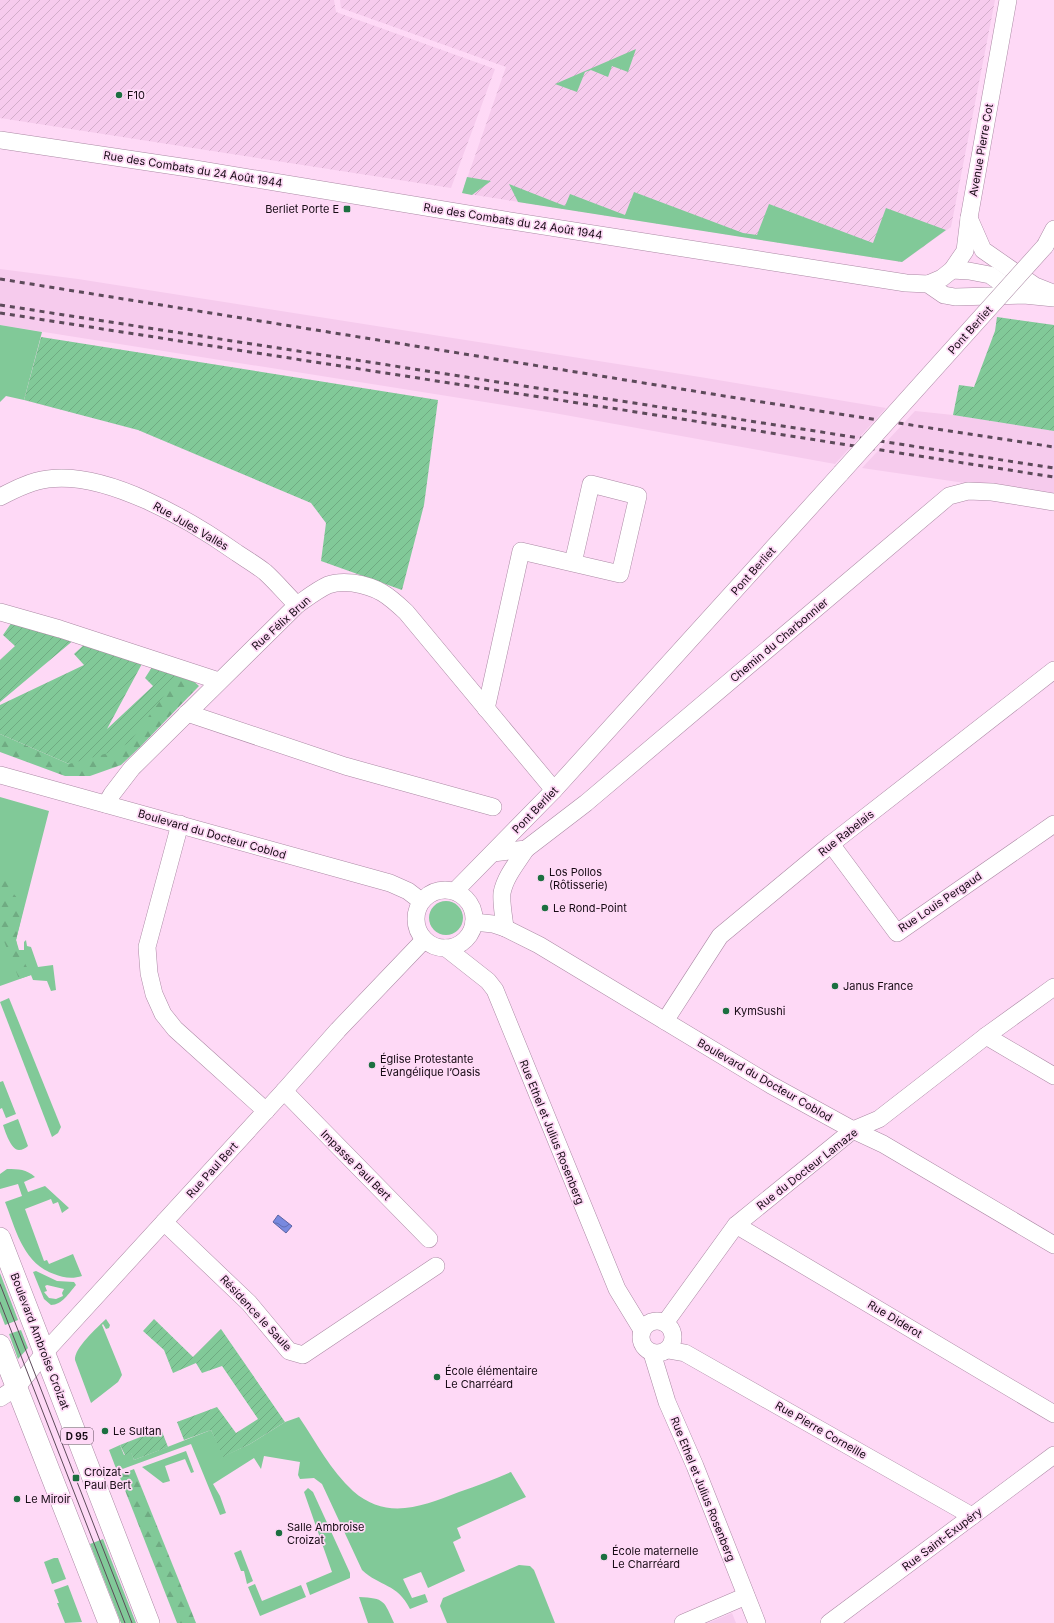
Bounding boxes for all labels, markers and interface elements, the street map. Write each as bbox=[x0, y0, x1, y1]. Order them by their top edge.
place label: F10 bbox=[127, 88, 145, 102]
marker: F10 bbox=[114, 90, 124, 100]
street label: Avenue Pierre Cot bbox=[966, 102, 996, 197]
street label: Rue des Combats du 24 Août 1944 bbox=[103, 148, 283, 190]
street label: Rue des Combats du 24 Août 1944 bbox=[423, 200, 603, 242]
place label: Berliet Porte E bbox=[265, 202, 339, 216]
marker: Berliet Porte E bbox=[342, 204, 352, 214]
street label: Pont Berliet bbox=[945, 303, 996, 357]
street label: Rue Jules Vallès bbox=[151, 499, 231, 553]
street label: Pont Berliet bbox=[728, 544, 779, 598]
street label: Rue Félix Brun bbox=[249, 593, 313, 653]
street label: Chemin du Charbonnier bbox=[727, 595, 831, 685]
street label: Pont Berliet bbox=[509, 783, 561, 836]
street label: Boulevard du Docteur Coblod bbox=[136, 806, 288, 862]
street label: Rue Rabelais bbox=[815, 807, 877, 859]
place label: Los Pollos (Rôtisserie) bbox=[549, 865, 608, 892]
street label: Rue Louis Pergaud bbox=[896, 869, 984, 935]
marker: Los Pollos (Rôtisserie) bbox=[536, 873, 546, 883]
place label: Le Rond-Point bbox=[553, 901, 627, 915]
marker: Le Rond-Point bbox=[540, 903, 550, 913]
place label: Janus France bbox=[843, 979, 913, 993]
marker: Janus France bbox=[830, 981, 840, 991]
place label: KymSushi bbox=[734, 1004, 785, 1018]
marker: KymSushi bbox=[721, 1006, 731, 1016]
street label: Boulevard du Docteur Coblod bbox=[695, 1036, 835, 1124]
place label: Église Protestante Évangélique l’Oasis bbox=[380, 1052, 481, 1079]
street label: Rue Ethel et Julius Rosenberg bbox=[517, 1058, 587, 1206]
marker: Église Protestante Évangélique l’Oasis bbox=[367, 1060, 377, 1070]
street label: Rue du Docteur Lamaze bbox=[754, 1125, 860, 1213]
street label: Impasse Paul Bert bbox=[318, 1127, 394, 1203]
street label: Rue Paul Bert bbox=[183, 1139, 241, 1201]
street label: Boulevard Ambroise Croizat bbox=[8, 1271, 73, 1411]
street label: Résidence le Saule bbox=[217, 1272, 295, 1354]
street label: Rue Diderot bbox=[865, 1297, 925, 1341]
place label: École élémentaire Le Charréard bbox=[445, 1364, 538, 1391]
marker: École élémentaire Le Charréard bbox=[432, 1372, 442, 1382]
street label: Rue Pierre Corneille bbox=[773, 1398, 869, 1462]
street label: Rue Ethel et Julius Rosenberg bbox=[668, 1415, 738, 1563]
place label: Le Sultan bbox=[113, 1424, 161, 1438]
marker: Le Sultan bbox=[100, 1426, 110, 1436]
road number: D 95 bbox=[61, 1428, 93, 1444]
place label: Croizat - Paul Bert bbox=[84, 1465, 131, 1492]
marker: Croizat - Paul Bert bbox=[71, 1473, 81, 1483]
place label: Le Miroir bbox=[25, 1492, 71, 1506]
marker: Le Miroir bbox=[12, 1494, 22, 1504]
street label: Rue Saint-Exupéry bbox=[899, 1504, 985, 1574]
place label: Salle Ambroise Croizat bbox=[287, 1520, 364, 1547]
marker: Salle Ambroise Croizat bbox=[274, 1528, 284, 1538]
place label: École maternelle Le Charréard bbox=[612, 1544, 698, 1571]
marker: École maternelle Le Charréard bbox=[599, 1552, 609, 1562]

